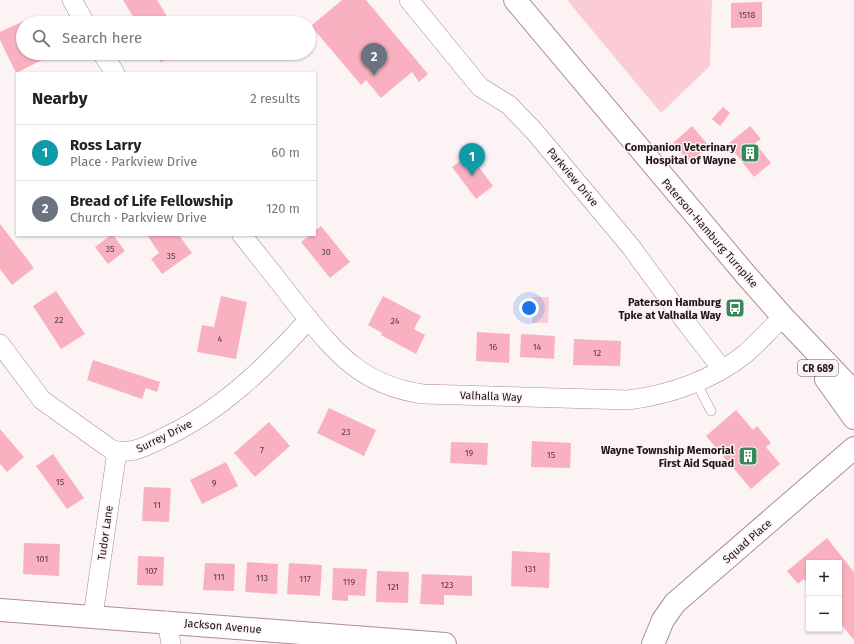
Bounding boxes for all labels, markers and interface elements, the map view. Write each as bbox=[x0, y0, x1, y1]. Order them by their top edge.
house number: 1518 bbox=[739, 10, 755, 20]
search box bbox=[16, 16, 316, 60]
icon: search bbox=[30, 27, 52, 49]
text: Search here bbox=[62, 29, 142, 47]
pin: 2 bbox=[361, 43, 387, 76]
text: Nearby bbox=[32, 88, 87, 109]
text: 2 results bbox=[250, 91, 300, 106]
text: Ross Larry bbox=[70, 136, 141, 154]
place label: Companion Veterinary Hospital of Wayne bbox=[625, 141, 736, 167]
building icon: Companion Veterinary Hospital of Wayne bbox=[739, 142, 761, 164]
pin: 1 bbox=[459, 143, 485, 176]
text: 1 bbox=[42, 145, 48, 160]
text: 60 m bbox=[271, 145, 300, 160]
street label: Parkview Drive bbox=[544, 145, 601, 209]
text: Place · Parkview Drive bbox=[70, 154, 197, 169]
street label: Paterson-Hamburg Turnpike bbox=[659, 176, 761, 290]
text: Bread of Life Fellowship bbox=[70, 192, 233, 210]
text: 2 bbox=[42, 201, 48, 216]
text: 120 m bbox=[266, 201, 300, 216]
text: Church · Parkview Drive bbox=[70, 210, 207, 225]
house number: 35 bbox=[105, 244, 115, 254]
house number: 30 bbox=[321, 247, 331, 257]
house number: 35 bbox=[166, 251, 176, 261]
place label: Paterson Hamburg Tpke at Valhalla Way bbox=[618, 296, 722, 322]
bus stop icon: Paterson Hamburg Tpke at Valhalla Way bbox=[724, 297, 746, 319]
your location bbox=[519, 298, 539, 318]
house number: 22 bbox=[55, 315, 63, 325]
house number: 24 bbox=[390, 316, 400, 326]
house number: 4 bbox=[218, 334, 223, 344]
house number: 16 bbox=[489, 342, 498, 352]
house number: 14 bbox=[533, 342, 542, 352]
house number: 12 bbox=[593, 348, 601, 358]
road number: CR 689 bbox=[798, 360, 838, 376]
street label: Valhalla Way bbox=[460, 389, 523, 404]
street label: Surrey Drive bbox=[134, 417, 194, 456]
house number: 23 bbox=[342, 427, 350, 437]
place label: Wayne Township Memorial First Aid Squad bbox=[601, 444, 735, 470]
house number: 7 bbox=[260, 445, 264, 455]
building icon: Wayne Township Memorial First Aid Squad bbox=[737, 445, 759, 467]
house number: 19 bbox=[465, 448, 474, 458]
house number: 15 bbox=[547, 450, 556, 460]
house number: 15 bbox=[56, 477, 65, 487]
house number: 9 bbox=[212, 478, 217, 488]
house number: 11 bbox=[153, 500, 161, 510]
street label: Tudor Lane bbox=[95, 505, 116, 562]
street label: Squad Place bbox=[720, 516, 775, 566]
house number: 101 bbox=[36, 554, 48, 564]
map controls bbox=[806, 560, 842, 632]
button: + bbox=[806, 560, 842, 596]
house number: 131 bbox=[524, 564, 536, 574]
house number: 107 bbox=[145, 566, 157, 576]
house number: 111 bbox=[213, 572, 225, 582]
house number: 113 bbox=[256, 573, 268, 583]
house number: 117 bbox=[299, 574, 311, 584]
house number: 119 bbox=[343, 577, 355, 587]
house number: 123 bbox=[441, 580, 453, 590]
house number: 121 bbox=[387, 582, 399, 592]
button: − bbox=[806, 596, 842, 632]
street label: Jackson Avenue bbox=[184, 617, 262, 636]

